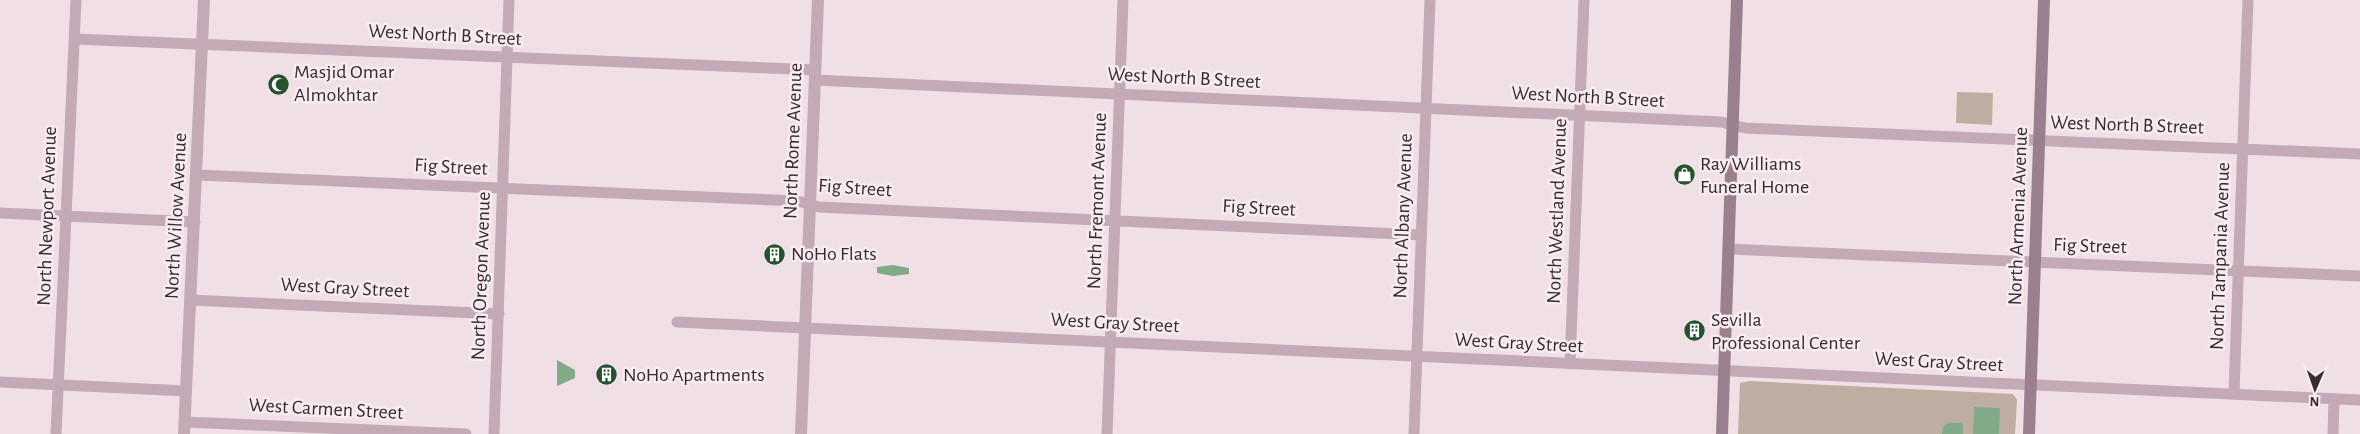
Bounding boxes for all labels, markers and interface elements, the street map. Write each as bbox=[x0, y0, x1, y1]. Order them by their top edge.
street label: West North B Street bbox=[368, 21, 523, 49]
place label: Masjid Omar Almokhtar bbox=[294, 62, 395, 105]
street label: North Rome Avenue bbox=[780, 63, 806, 219]
street label: West North B Street bbox=[1107, 64, 1262, 92]
mosque icon: Masjid Omar Almokhtar bbox=[266, 72, 290, 96]
street label: West North B Street bbox=[1511, 83, 1666, 111]
street label: North Fremont Avenue bbox=[1084, 112, 1110, 290]
street label: West North B Street bbox=[2050, 112, 2205, 138]
street label: North Westland Avenue bbox=[1544, 118, 1570, 304]
street label: North Newport Avenue bbox=[34, 126, 60, 306]
street label: North Armenia Avenue bbox=[2005, 126, 2031, 306]
street label: North Willow Avenue bbox=[162, 132, 190, 300]
street label: North Albany Avenue bbox=[1390, 133, 1416, 299]
place label: Ray Williams Funeral Home bbox=[1700, 154, 1809, 197]
street label: Fig Street bbox=[414, 155, 489, 179]
street label: North Tampania Avenue bbox=[2207, 162, 2233, 350]
shop icon: Ray Williams Funeral Home bbox=[1672, 163, 1696, 187]
street label: Fig Street bbox=[818, 175, 893, 201]
street label: North Oregon Avenue bbox=[468, 191, 494, 361]
street label: Fig Street bbox=[1222, 196, 1297, 220]
street label: Fig Street bbox=[2053, 235, 2128, 257]
building icon: NoHo Flats bbox=[763, 242, 787, 266]
place label: NoHo Flats bbox=[791, 244, 877, 264]
street label: West Gray Street bbox=[280, 275, 411, 301]
street label: West Gray Street bbox=[1050, 310, 1181, 336]
place label: Sevilla Professional Center bbox=[1711, 310, 1861, 353]
building icon: Sevilla Professional Center bbox=[1683, 319, 1707, 343]
street label: West Gray Street bbox=[1454, 330, 1585, 356]
street label: West Gray Street bbox=[1874, 349, 2005, 375]
building icon: NoHo Apartments bbox=[595, 363, 619, 387]
north arrow bbox=[2290, 364, 2340, 414]
place label: NoHo Apartments bbox=[623, 365, 765, 385]
text: N bbox=[2309, 394, 2320, 408]
street label: West Carmen Street bbox=[248, 395, 405, 423]

